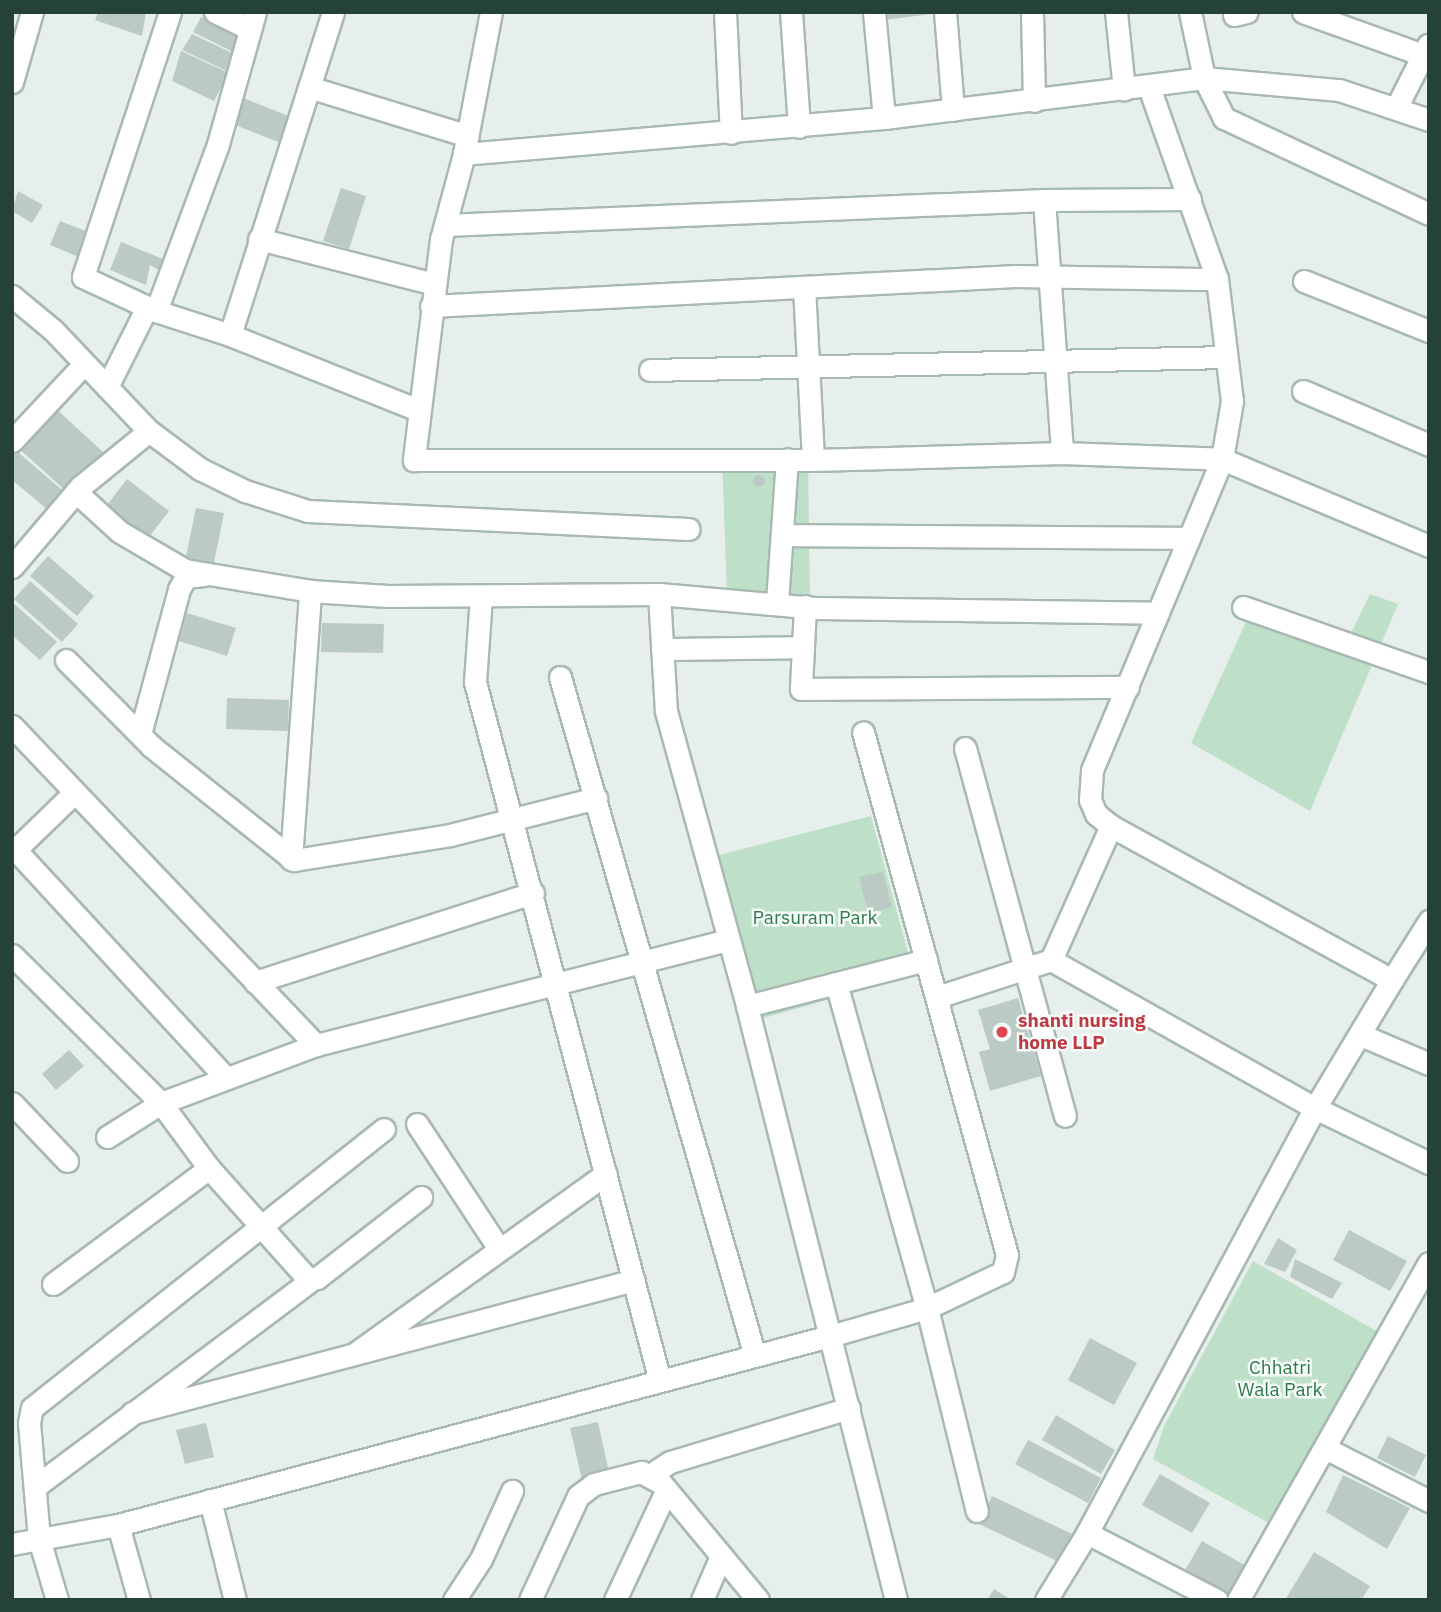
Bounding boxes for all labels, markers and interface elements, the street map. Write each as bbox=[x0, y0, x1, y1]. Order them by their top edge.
park label: Parsuram Park bbox=[752, 907, 878, 929]
place label: shanti nursing home LLP bbox=[1018, 1010, 1145, 1054]
marker: shanti nursing home LLP bbox=[992, 1022, 1012, 1042]
park label: Chhatri Wala Park bbox=[1237, 1357, 1323, 1401]

